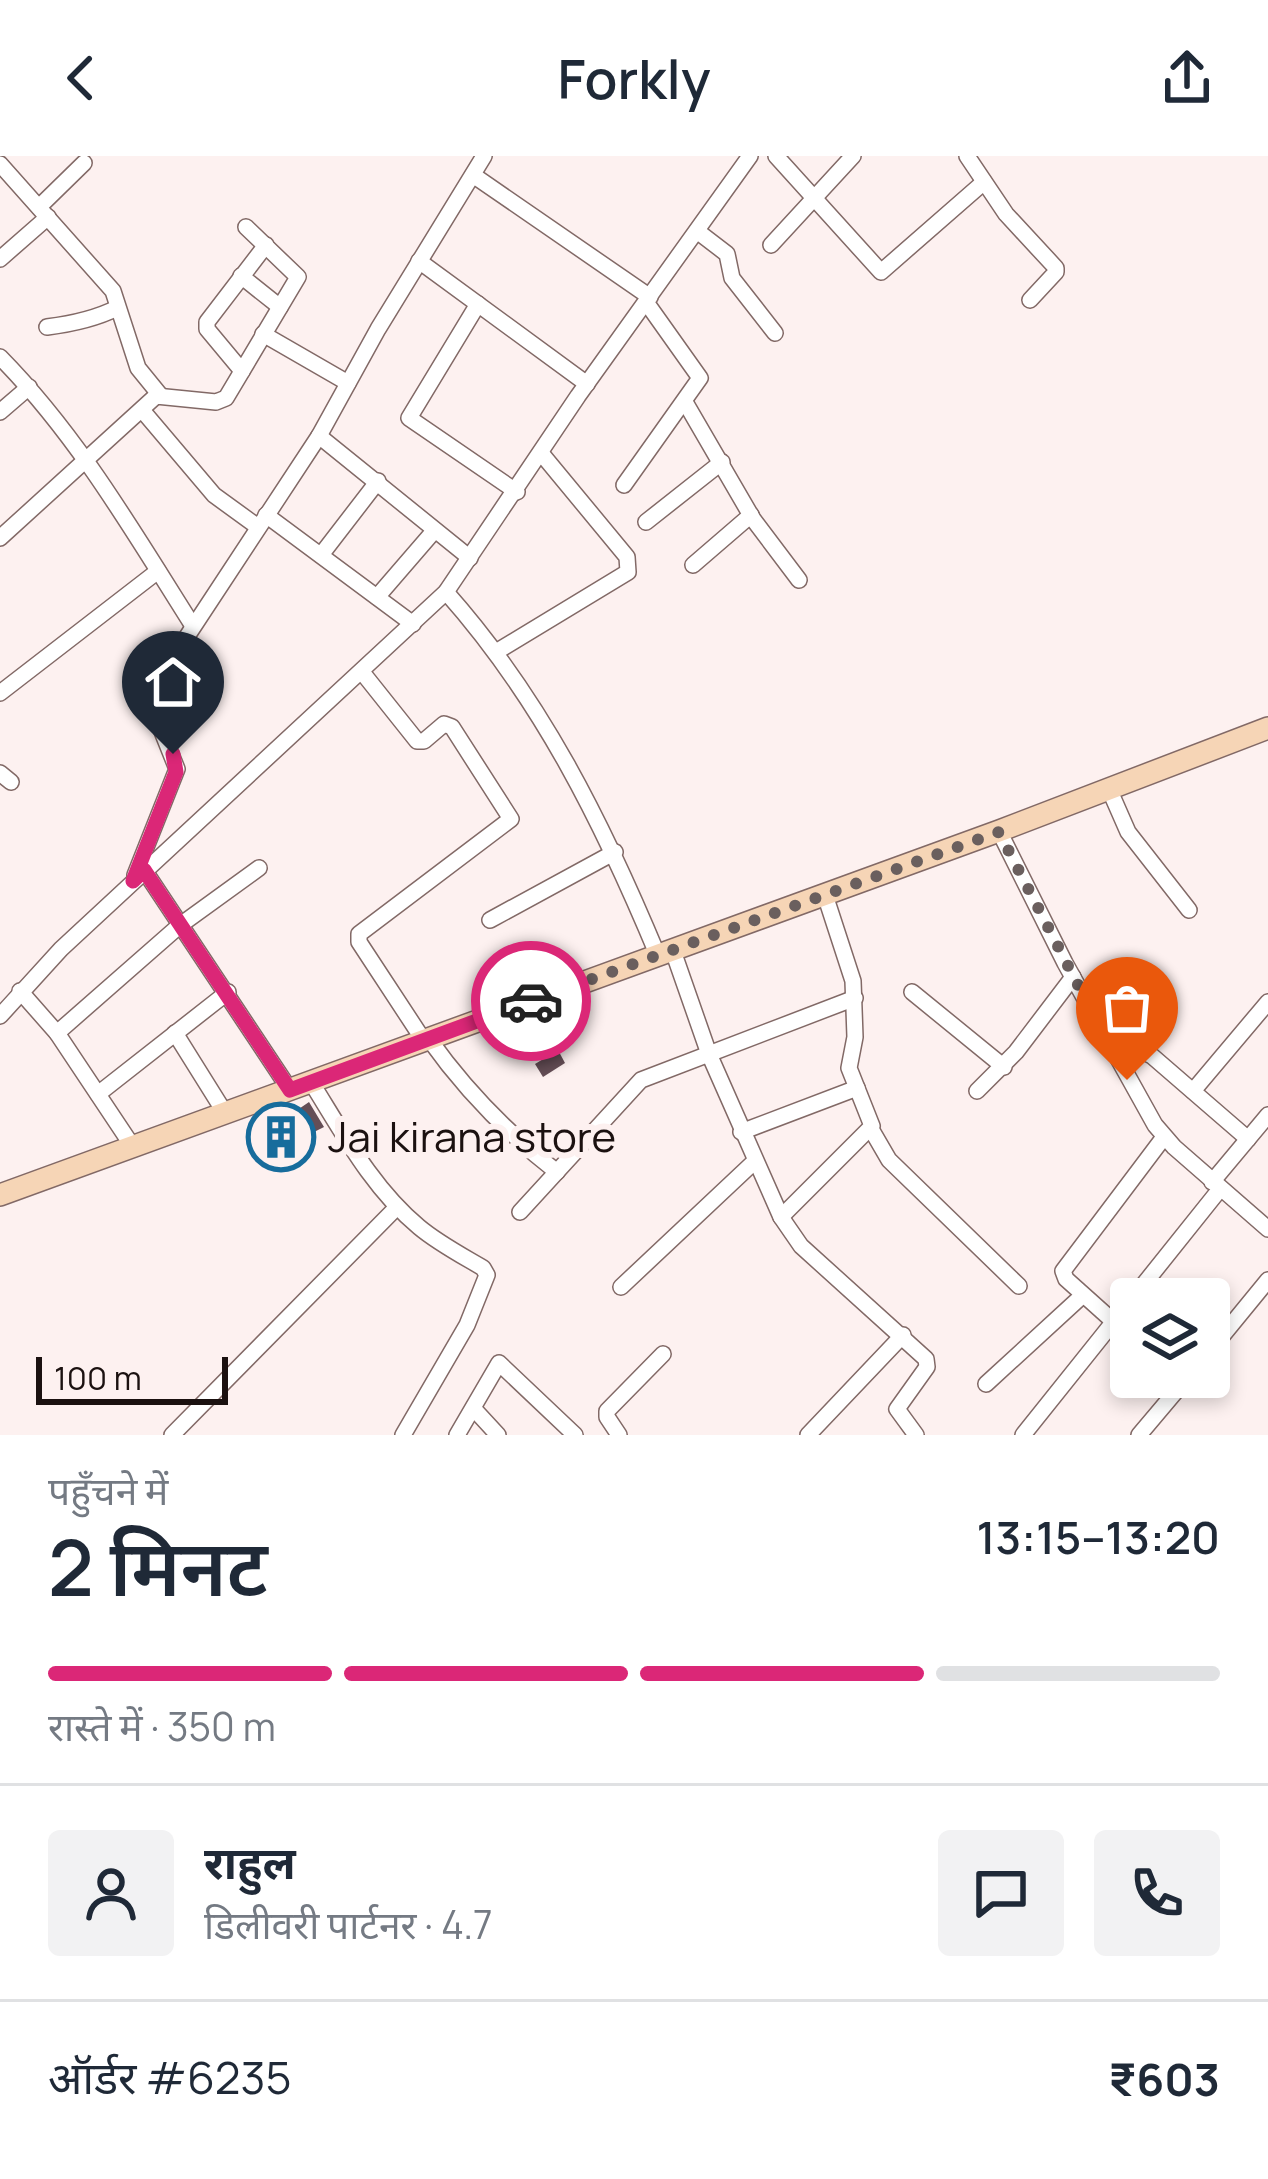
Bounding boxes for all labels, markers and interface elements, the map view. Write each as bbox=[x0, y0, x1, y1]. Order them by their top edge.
text: Forkly bbox=[557, 41, 711, 115]
icon: back bbox=[48, 45, 114, 111]
icon: share bbox=[1154, 45, 1220, 111]
pin bbox=[122, 631, 224, 754]
icon: home bbox=[140, 649, 206, 715]
courier bbox=[471, 941, 591, 1061]
pin bbox=[1076, 957, 1178, 1080]
icon: car bbox=[498, 968, 564, 1034]
icon: bag bbox=[1094, 975, 1160, 1041]
building icon: Jai kirana store bbox=[246, 1102, 316, 1172]
place label: Jai kirana store bbox=[328, 1107, 616, 1165]
map controls bbox=[1110, 1278, 1230, 1398]
button: layers bbox=[1110, 1278, 1230, 1398]
scale bar bbox=[36, 1351, 228, 1404]
text: 100 m bbox=[54, 1355, 142, 1400]
text: पहुँचने में bbox=[48, 1463, 168, 1517]
text: 13:15–13:20 bbox=[977, 1506, 1220, 1568]
text: 2 मिनट bbox=[48, 1513, 268, 1619]
text: रास्ते में · 350 m bbox=[48, 1699, 276, 1753]
button: person bbox=[48, 1830, 174, 1956]
button: chat bbox=[938, 1830, 1064, 1956]
button: phone bbox=[1094, 1830, 1220, 1956]
text: राहुल bbox=[204, 1831, 296, 1893]
text: डिलीवरी पार्टनर · 4.7 bbox=[204, 1897, 493, 1951]
text: ऑर्डर #6235 bbox=[48, 2046, 291, 2108]
text: ₹603 bbox=[1108, 2048, 1220, 2110]

